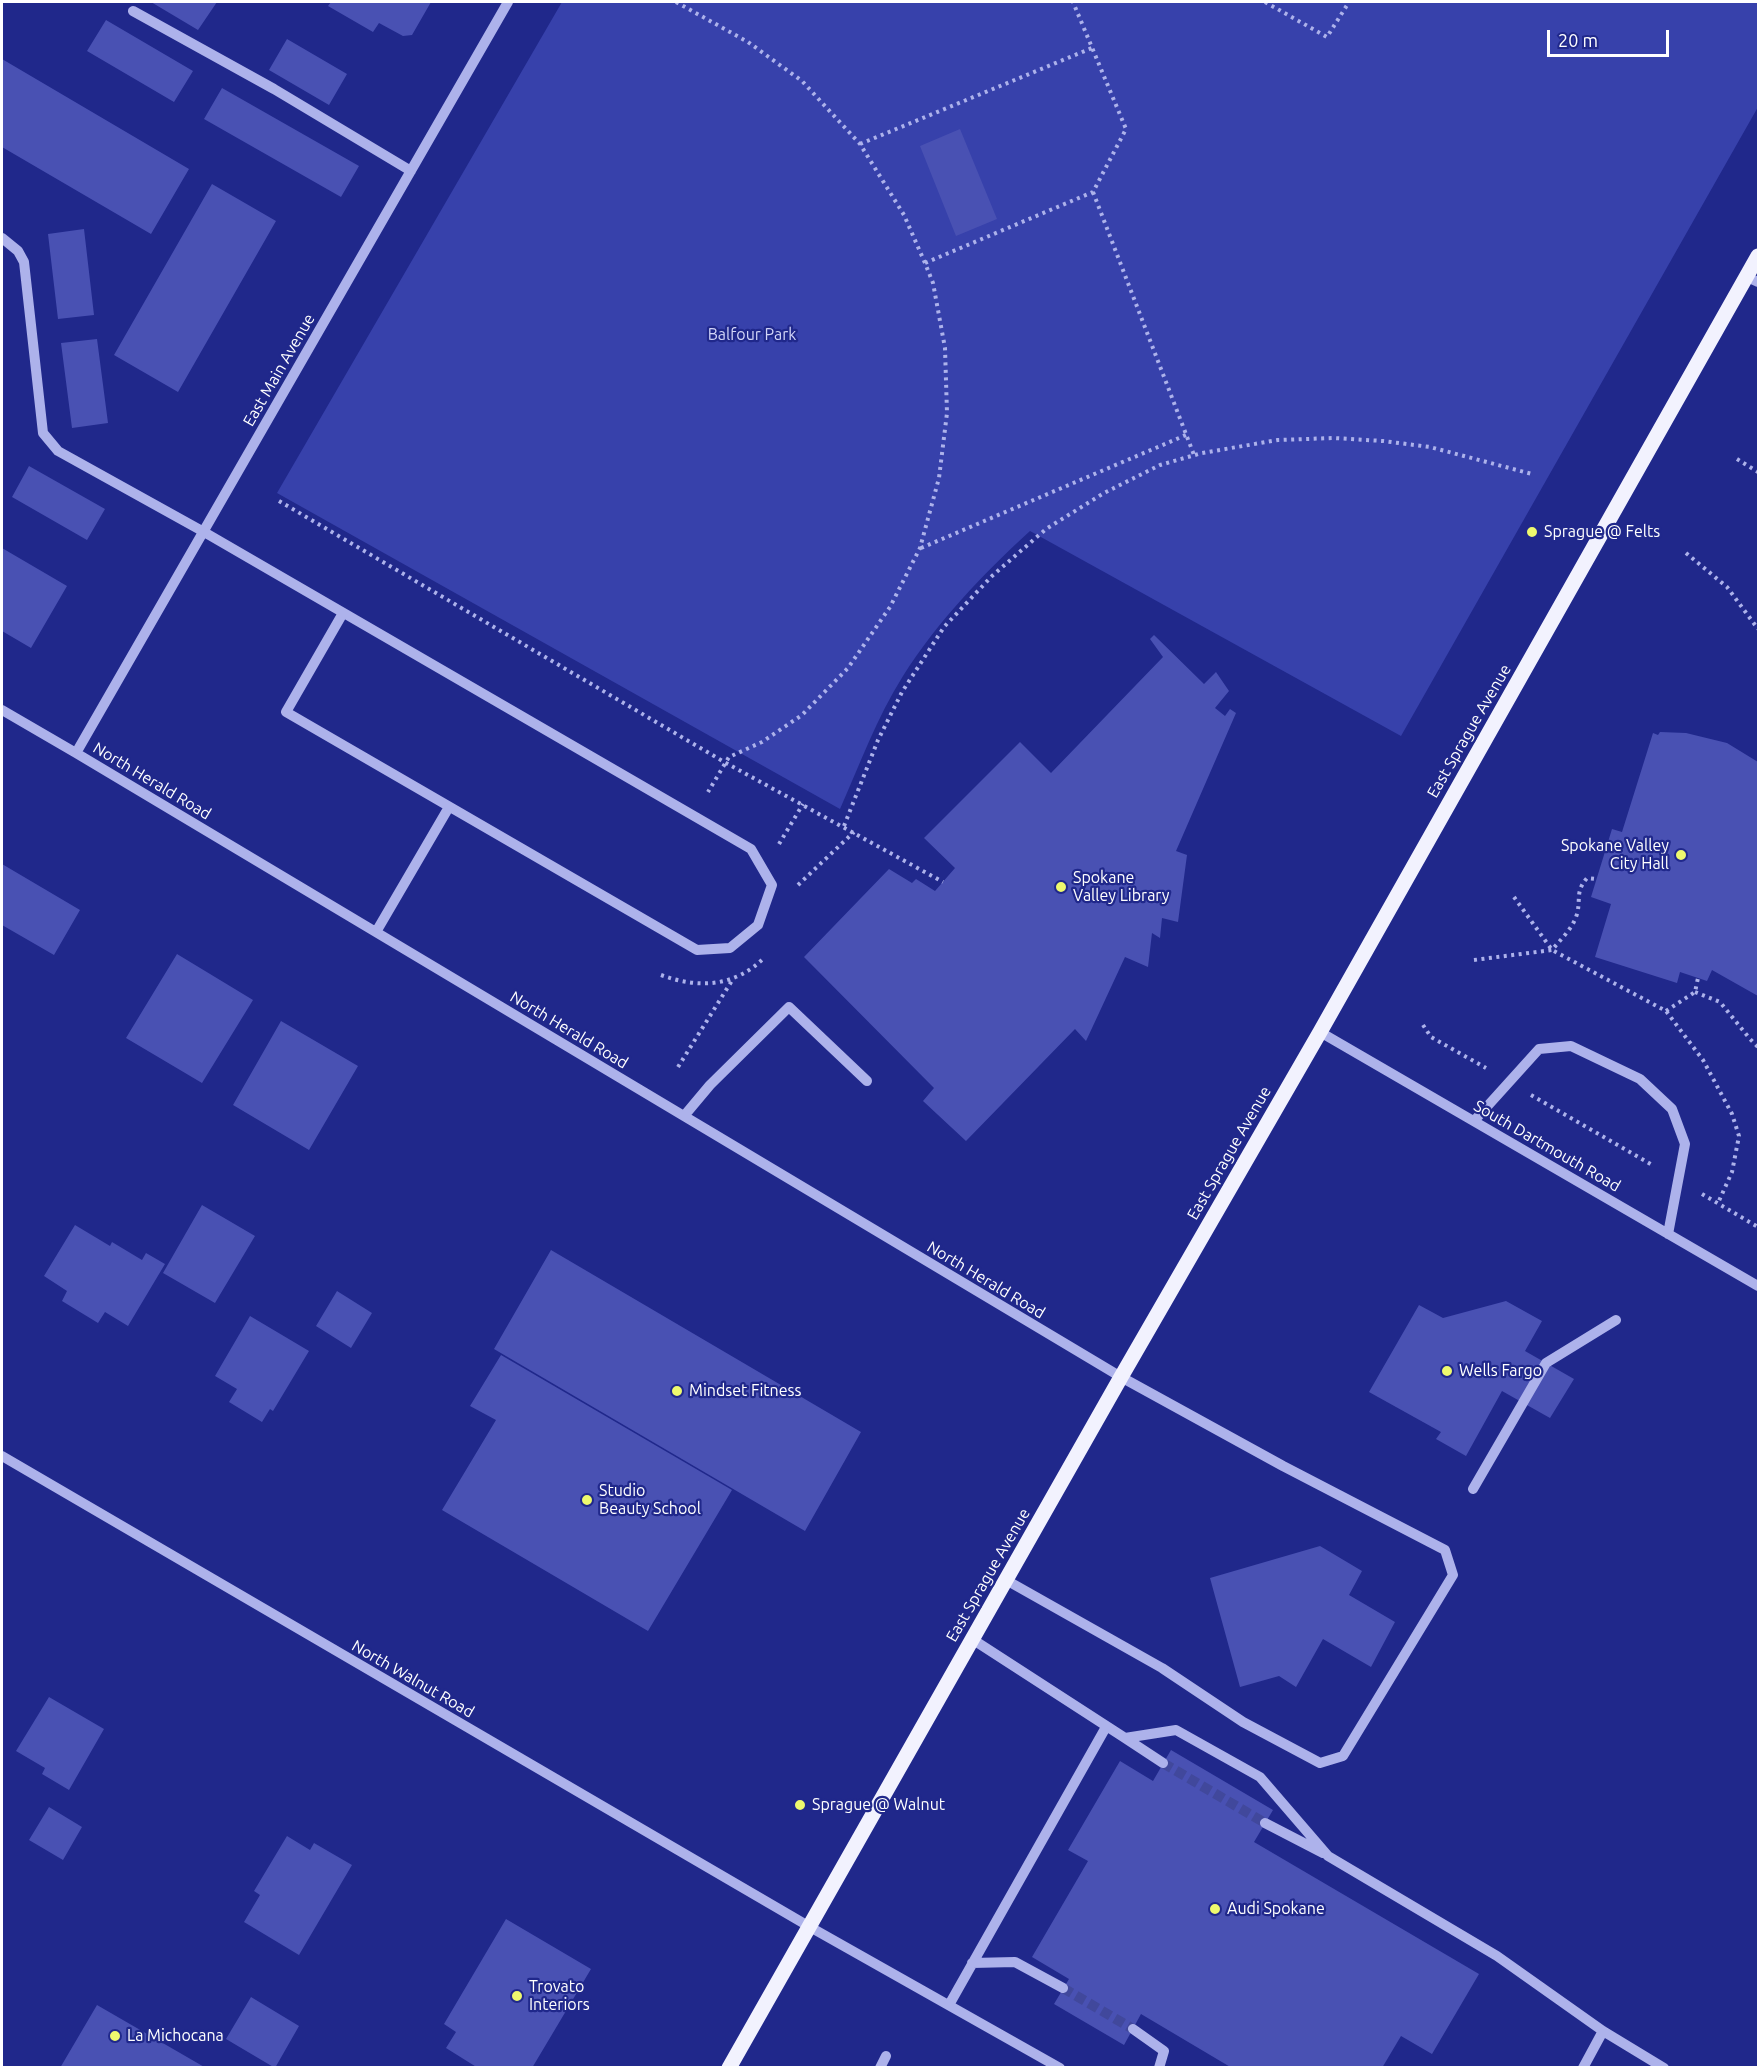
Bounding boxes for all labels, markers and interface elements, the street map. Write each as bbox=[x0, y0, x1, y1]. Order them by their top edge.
scale bar bbox=[1550, 18, 1672, 56]
text: 20 m bbox=[1558, 30, 1598, 50]
street label: East Main Avenue bbox=[239, 310, 319, 430]
park label: Balfour Park bbox=[708, 325, 796, 345]
place label: Sprague @ Felts bbox=[1544, 522, 1660, 542]
marker: Sprague @ Felts bbox=[1525, 525, 1539, 539]
street label: East Sprague Avenue bbox=[1423, 661, 1515, 801]
street label: North Herald Road bbox=[90, 738, 214, 824]
place label: Spokane Valley City Hall bbox=[1561, 836, 1669, 874]
marker: Spokane Valley City Hall bbox=[1674, 848, 1688, 862]
place label: Spokane Valley Library bbox=[1073, 868, 1169, 906]
marker: Spokane Valley Library bbox=[1054, 880, 1068, 894]
street label: North Herald Road bbox=[507, 987, 631, 1073]
street label: East Sprague Avenue bbox=[1183, 1083, 1275, 1223]
street label: South Dartmouth Road bbox=[1470, 1096, 1624, 1196]
street label: North Herald Road bbox=[924, 1237, 1048, 1323]
place label: Wells Fargo bbox=[1459, 1361, 1542, 1381]
marker: Wells Fargo bbox=[1440, 1364, 1454, 1378]
place label: Mindset Fitness bbox=[689, 1381, 801, 1401]
marker: Mindset Fitness bbox=[670, 1384, 684, 1398]
place label: Studio Beauty School bbox=[599, 1481, 701, 1519]
marker: Studio Beauty School bbox=[580, 1493, 594, 1507]
street label: East Sprague Avenue bbox=[942, 1505, 1034, 1645]
street label: North Walnut Road bbox=[348, 1636, 478, 1722]
place label: Sprague @ Walnut bbox=[812, 1795, 945, 1815]
marker: Sprague @ Walnut bbox=[793, 1798, 807, 1812]
place label: Audi Spokane bbox=[1227, 1899, 1325, 1919]
marker: Audi Spokane bbox=[1208, 1902, 1222, 1916]
place label: Trovato Interiors bbox=[529, 1977, 590, 2015]
marker: Trovato Interiors bbox=[510, 1989, 524, 2003]
place label: La Michocana bbox=[127, 2026, 224, 2046]
marker: La Michocana bbox=[108, 2029, 122, 2043]

